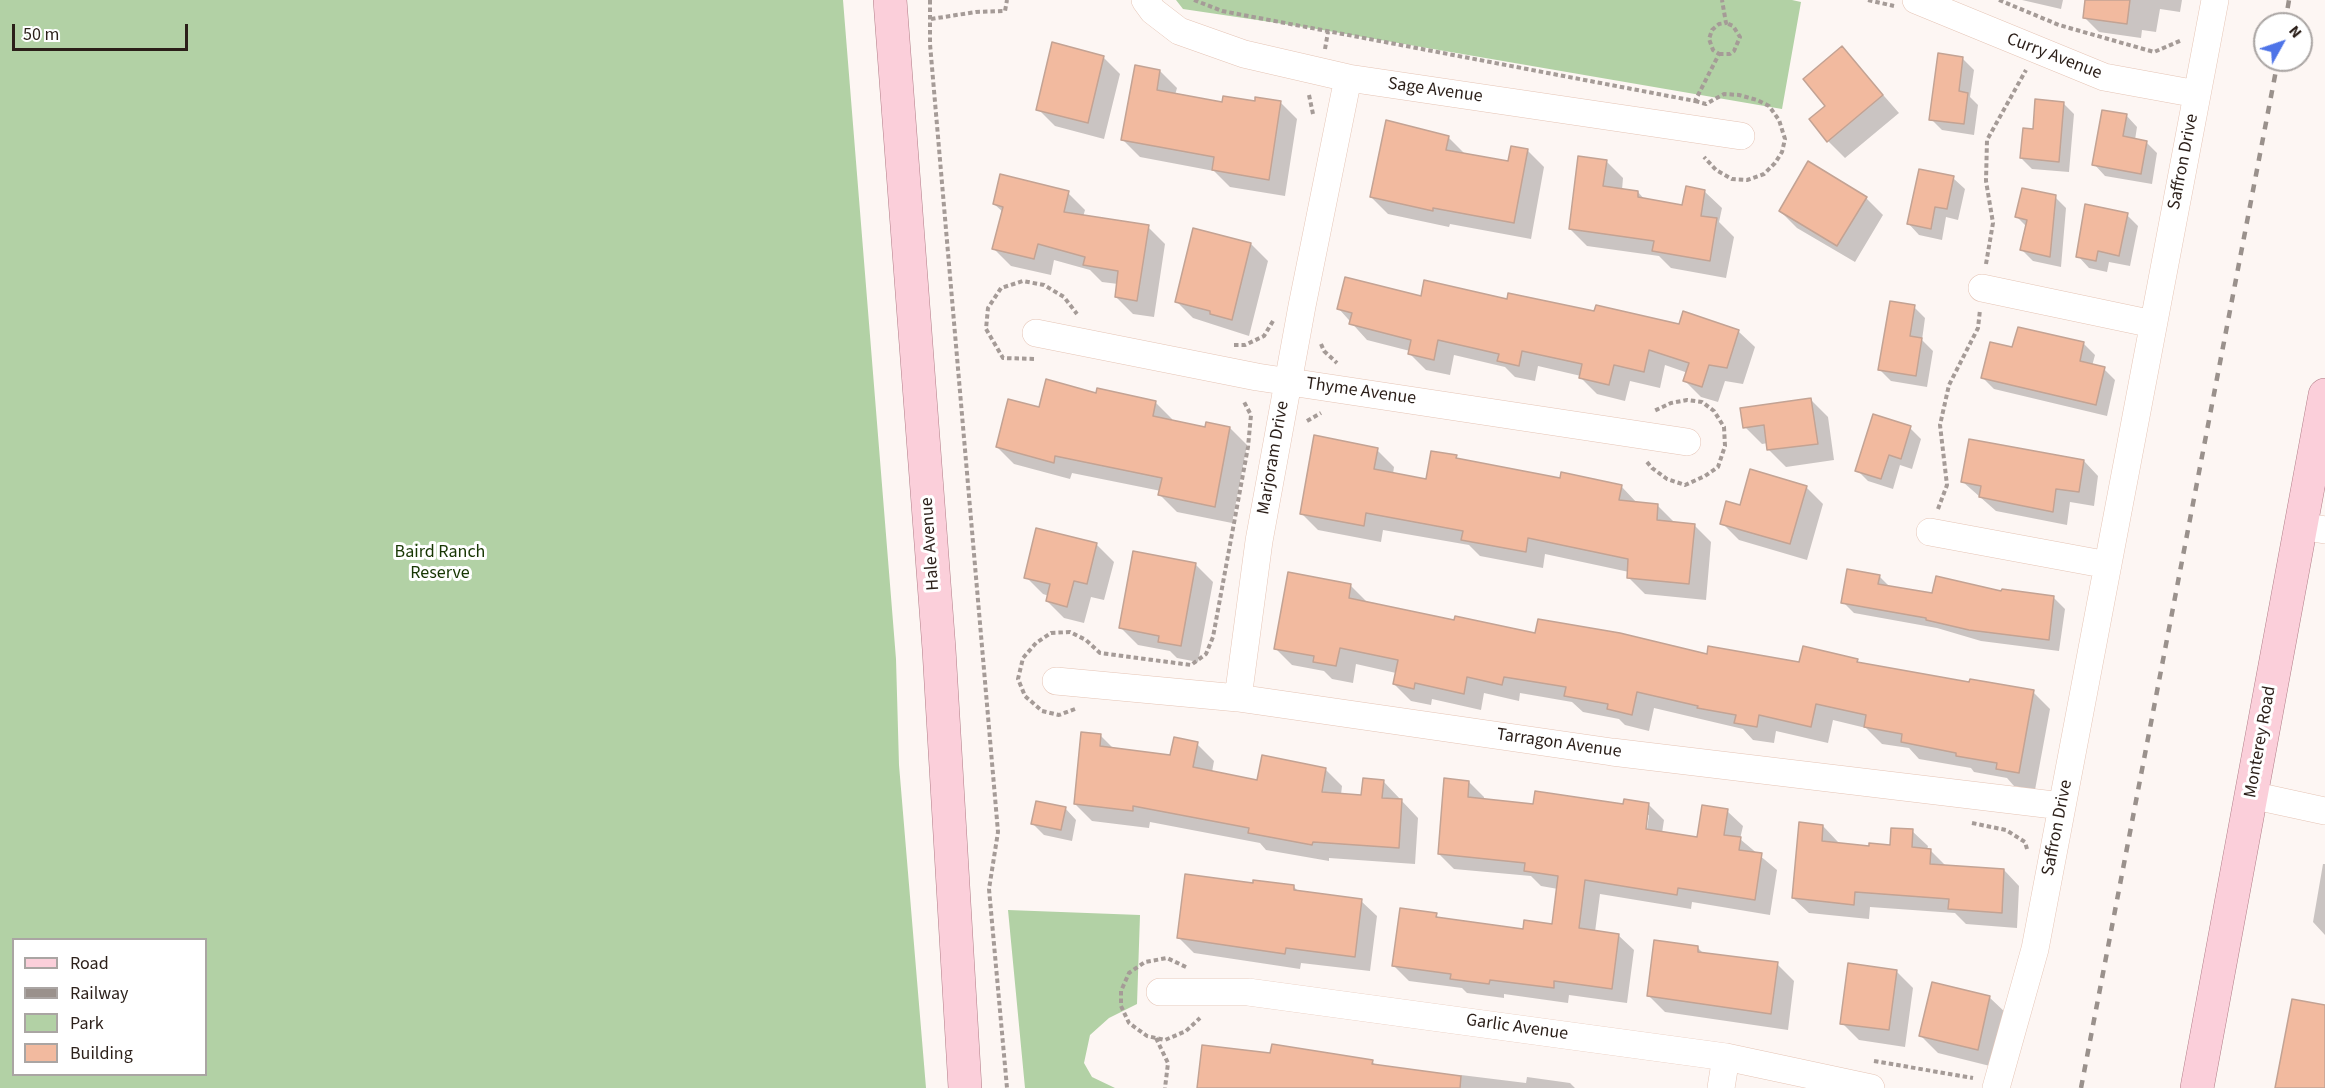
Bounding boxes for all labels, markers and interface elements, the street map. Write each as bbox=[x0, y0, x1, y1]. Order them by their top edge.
scale bar bbox=[15, 12, 190, 50]
north arrow bbox=[2253, 12, 2313, 72]
text: N bbox=[2283, 21, 2307, 43]
text: 50 m bbox=[23, 22, 59, 47]
street label: Curry Avenue bbox=[2003, 29, 2105, 85]
street label: Sage Avenue bbox=[1386, 74, 1484, 108]
street label: Saffron Drive bbox=[2164, 112, 2204, 212]
street label: Thyme Avenue bbox=[1305, 374, 1417, 410]
street label: Marjoram Drive bbox=[1253, 399, 1295, 517]
street label: Hale Avenue bbox=[917, 497, 945, 591]
park label: Baird Ranch Reserve bbox=[395, 542, 485, 584]
street label: Monterey Road bbox=[2241, 684, 2281, 800]
street label: Tarragon Avenue bbox=[1495, 725, 1623, 763]
street label: Saffron Drive bbox=[2038, 778, 2078, 878]
legend bbox=[12, 938, 207, 1076]
text: Road bbox=[70, 951, 109, 976]
text: Railway bbox=[70, 981, 129, 1006]
street label: Garlic Avenue bbox=[1465, 1010, 1569, 1046]
text: Park bbox=[70, 1011, 104, 1036]
text: Building bbox=[70, 1041, 133, 1066]

